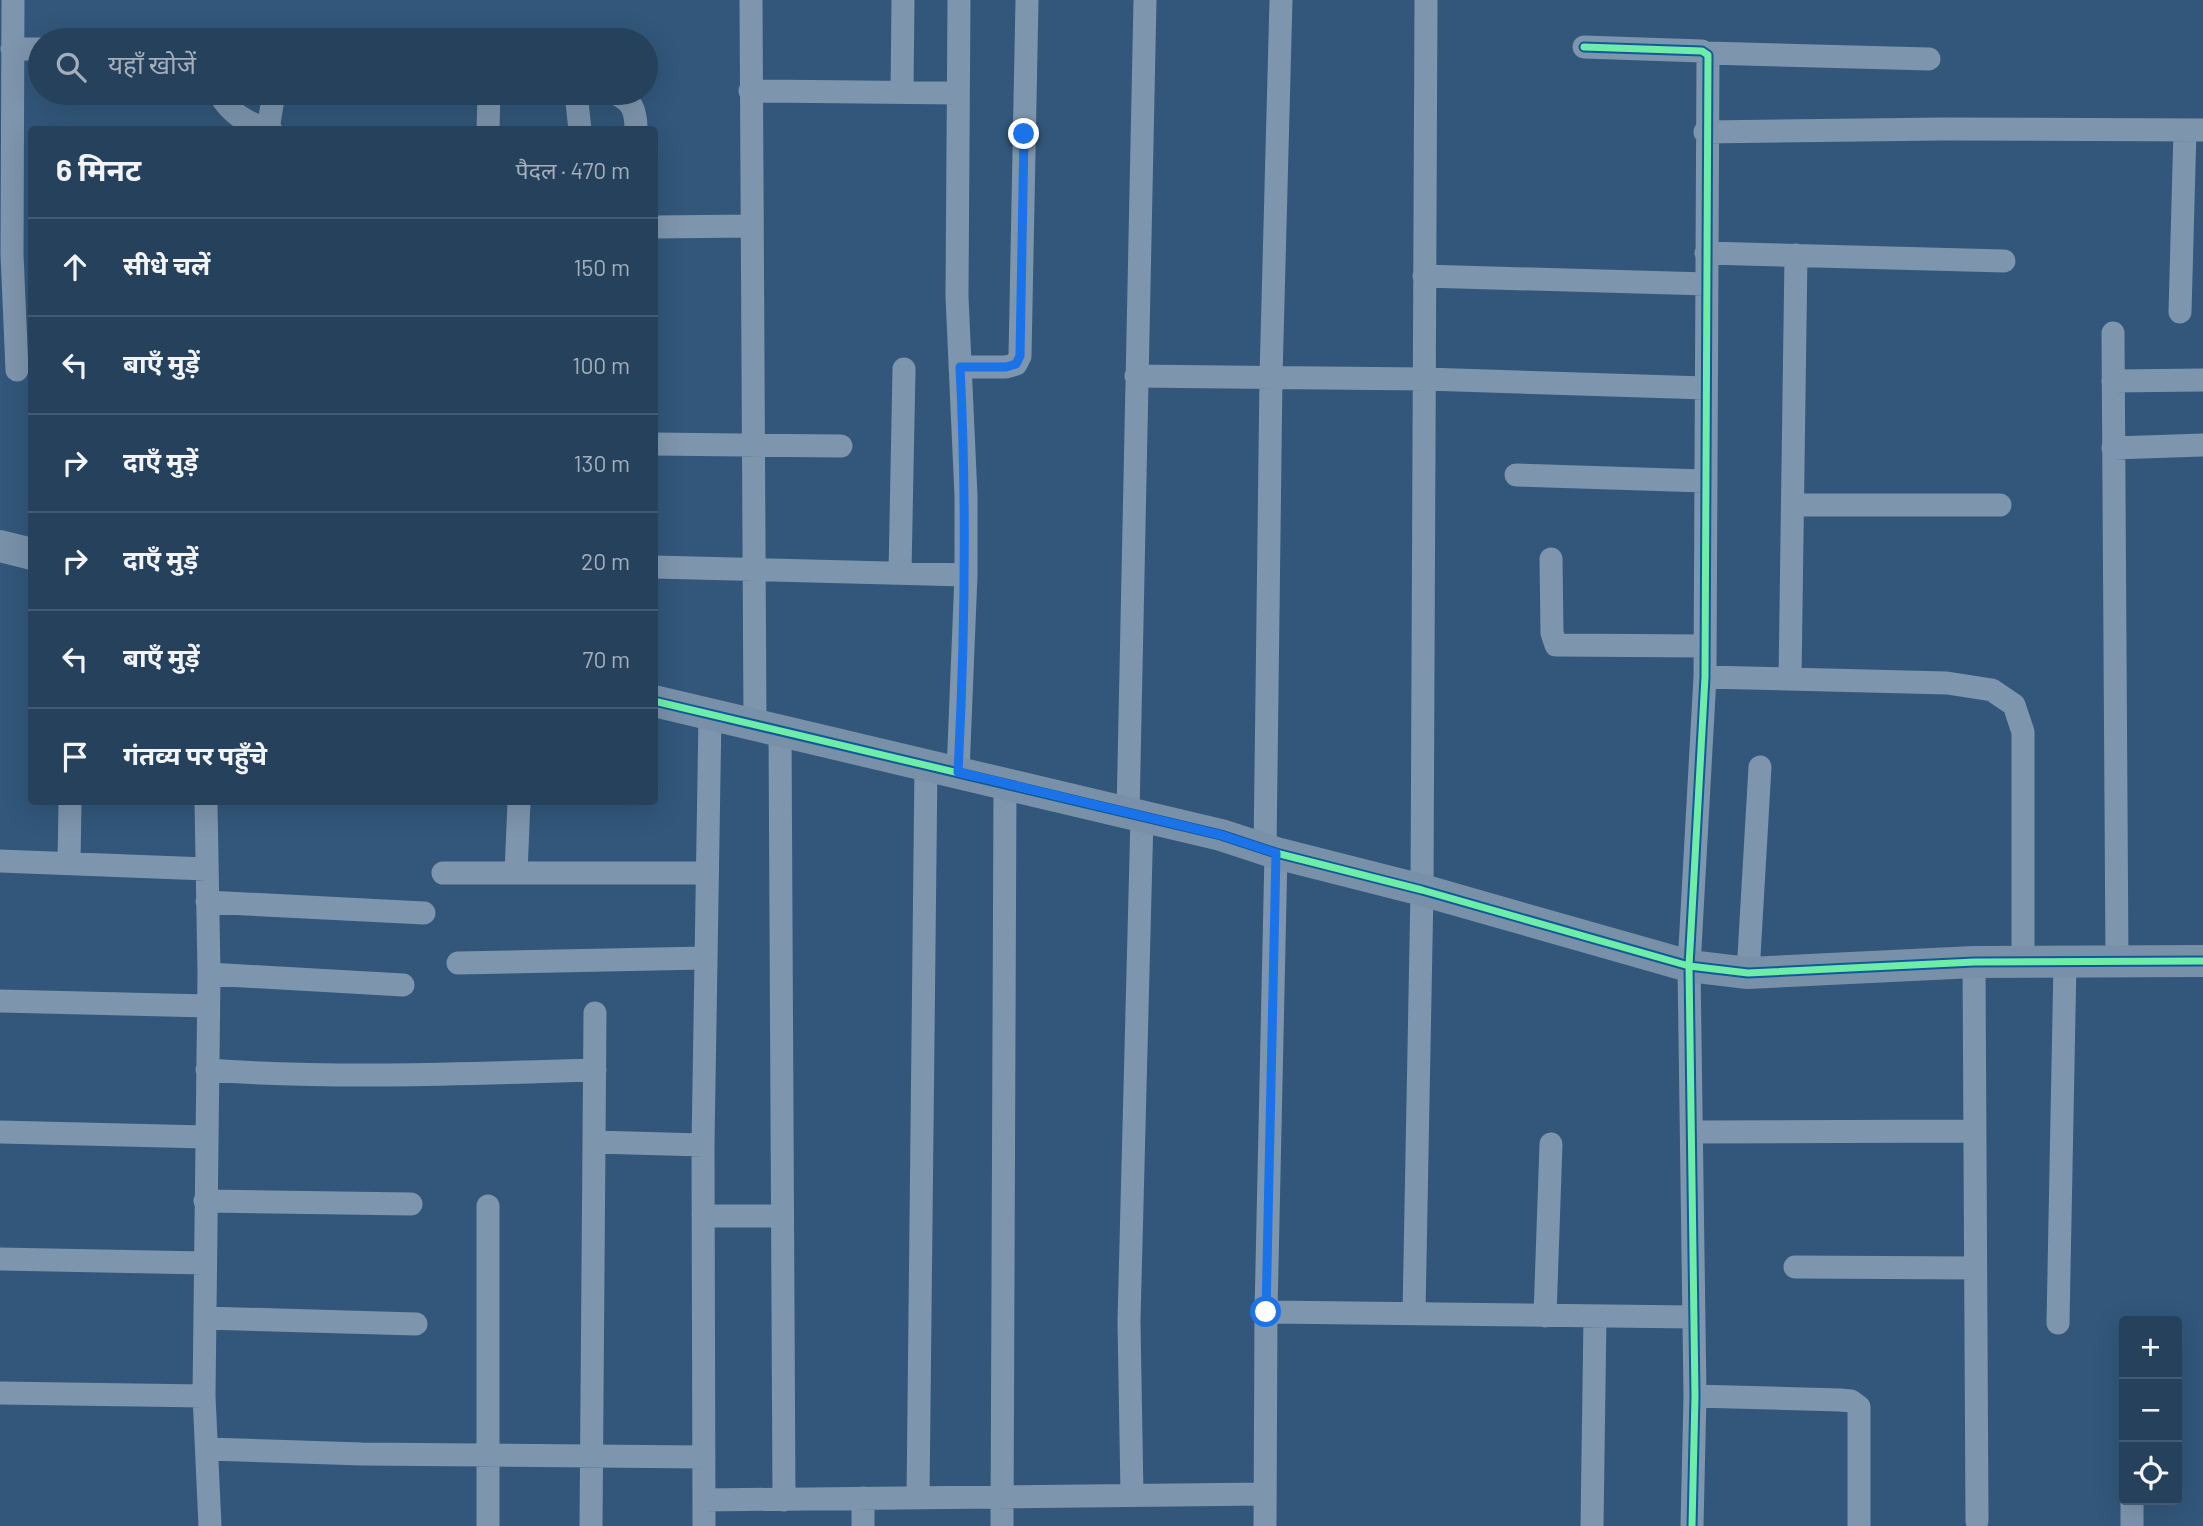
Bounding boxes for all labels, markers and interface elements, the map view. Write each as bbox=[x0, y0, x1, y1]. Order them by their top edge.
search box bbox=[28, 28, 658, 105]
icon: search bbox=[52, 48, 90, 86]
text: यहाँ खोजें bbox=[108, 48, 196, 79]
route end bbox=[1008, 118, 1039, 149]
text: 6 मिनट bbox=[56, 151, 141, 187]
text: पैदल · 470 m bbox=[516, 156, 630, 184]
icon: ahead bbox=[56, 248, 94, 286]
text: सीधे चलें bbox=[123, 249, 210, 280]
text: 150 m bbox=[574, 253, 630, 281]
icon: left bbox=[56, 346, 94, 384]
text: बाएँ मुड़ें bbox=[123, 347, 200, 378]
text: 100 m bbox=[572, 351, 630, 379]
icon: right bbox=[56, 444, 94, 482]
text: दाएँ मुड़ें bbox=[123, 445, 198, 476]
text: 130 m bbox=[573, 449, 630, 477]
icon: right bbox=[56, 542, 94, 580]
text: दाएँ मुड़ें bbox=[123, 543, 198, 574]
text: 20 m bbox=[581, 547, 630, 575]
icon: left bbox=[56, 640, 94, 678]
text: बाएँ मुड़ें bbox=[123, 641, 200, 672]
text: 70 m bbox=[583, 645, 630, 673]
icon: arrive bbox=[56, 738, 94, 776]
text: गंतव्य पर पहुँचे bbox=[123, 739, 267, 770]
route start bbox=[1250, 1296, 1281, 1327]
map controls bbox=[2119, 1316, 2182, 1505]
button: + bbox=[2119, 1316, 2182, 1379]
button: − bbox=[2119, 1379, 2182, 1442]
button: locate bbox=[2119, 1442, 2182, 1505]

